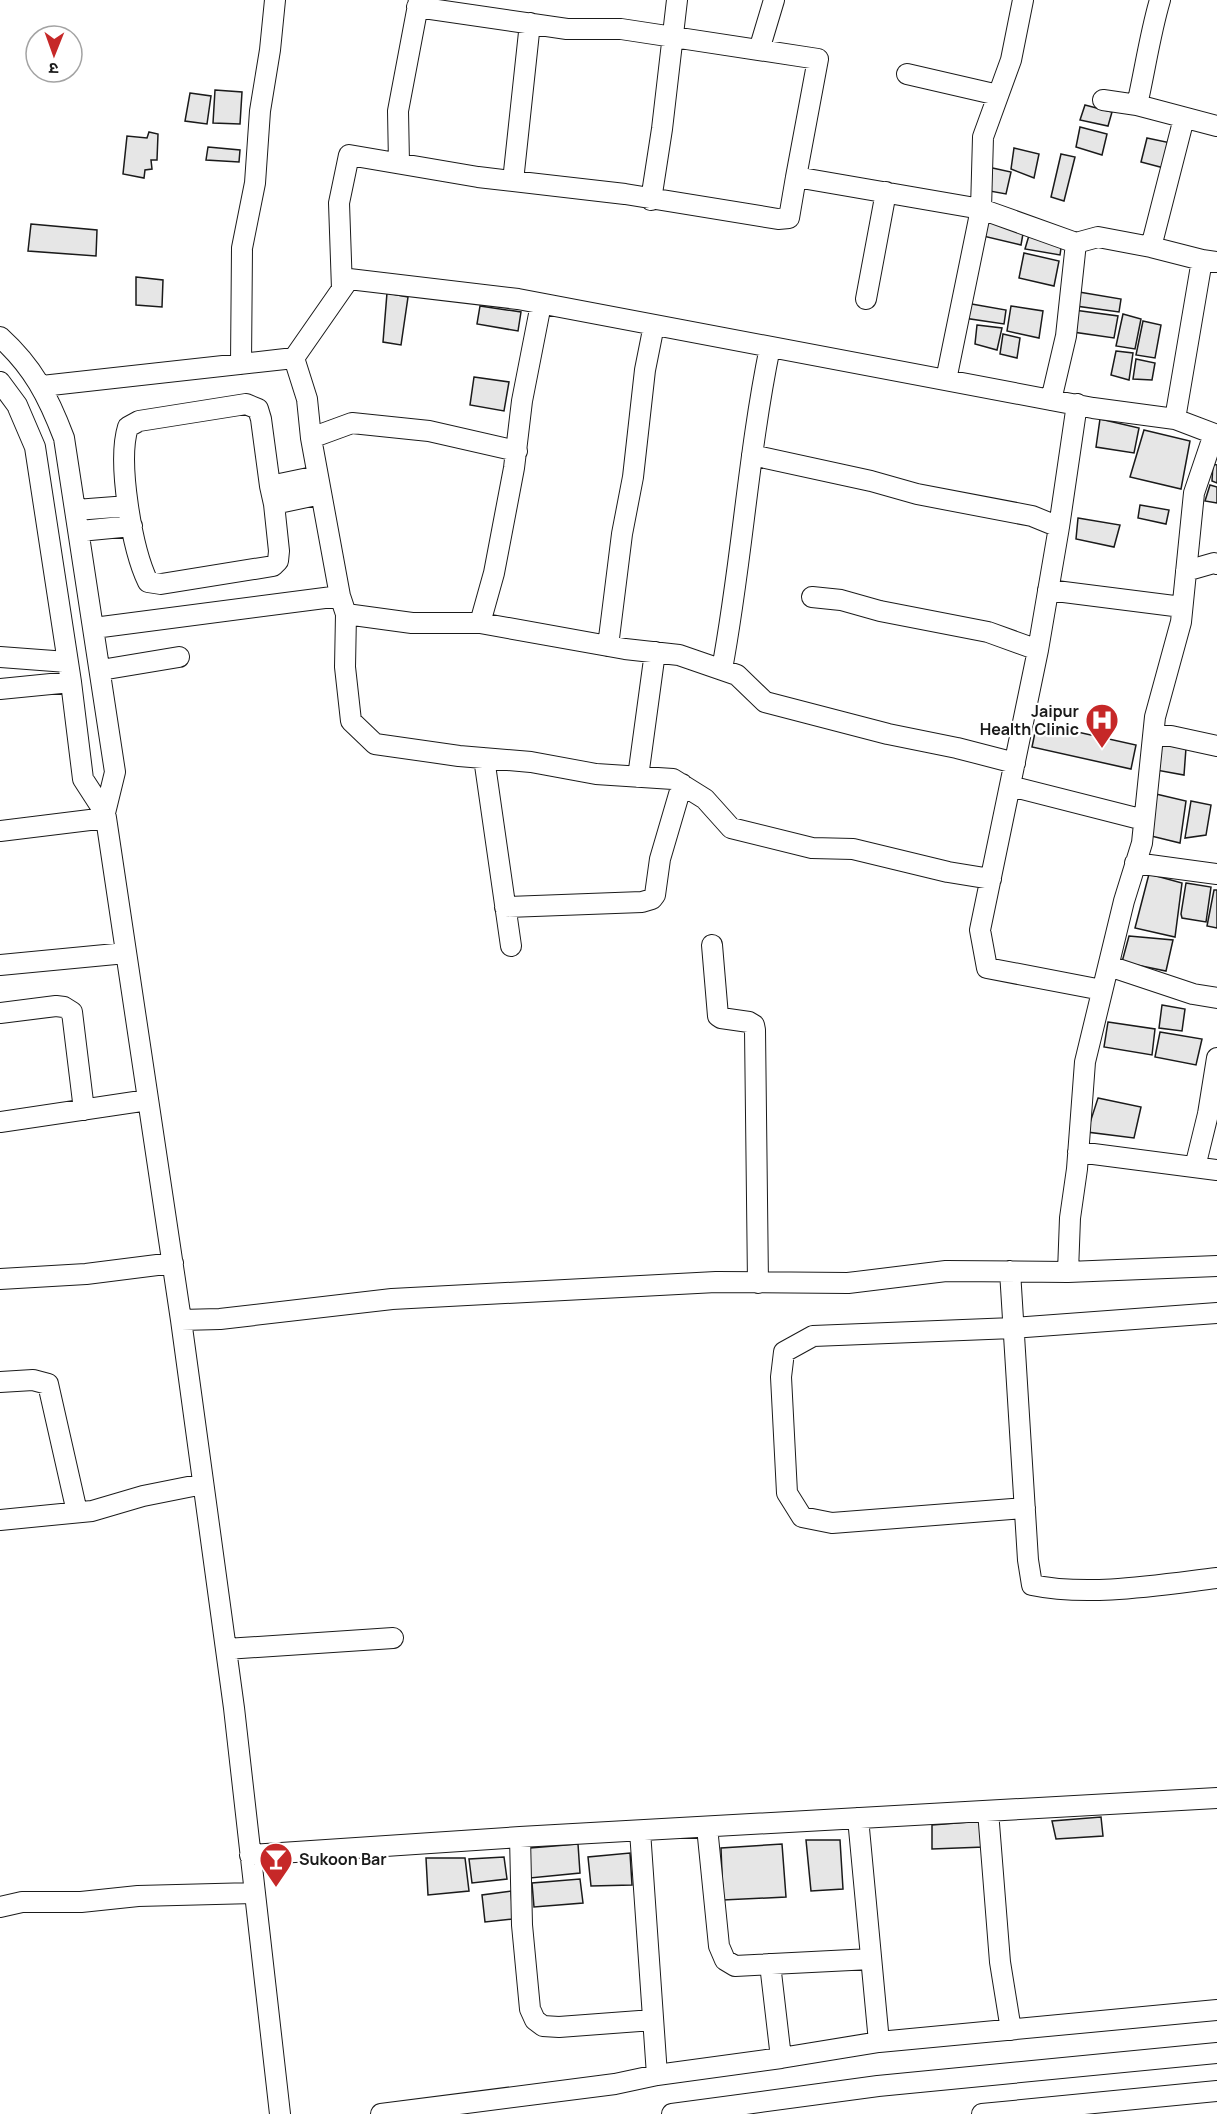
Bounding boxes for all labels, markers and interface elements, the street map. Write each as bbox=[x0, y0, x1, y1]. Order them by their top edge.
north arrow bbox=[24, 24, 84, 84]
text: उ bbox=[48, 58, 59, 80]
place label: Jaipur Health Clinic bbox=[980, 700, 1079, 740]
hospital icon: Jaipur Health Clinic bbox=[1084, 702, 1120, 749]
bar icon: Sukoon Bar bbox=[258, 1841, 294, 1888]
place label: Sukoon Bar bbox=[299, 1848, 387, 1870]

